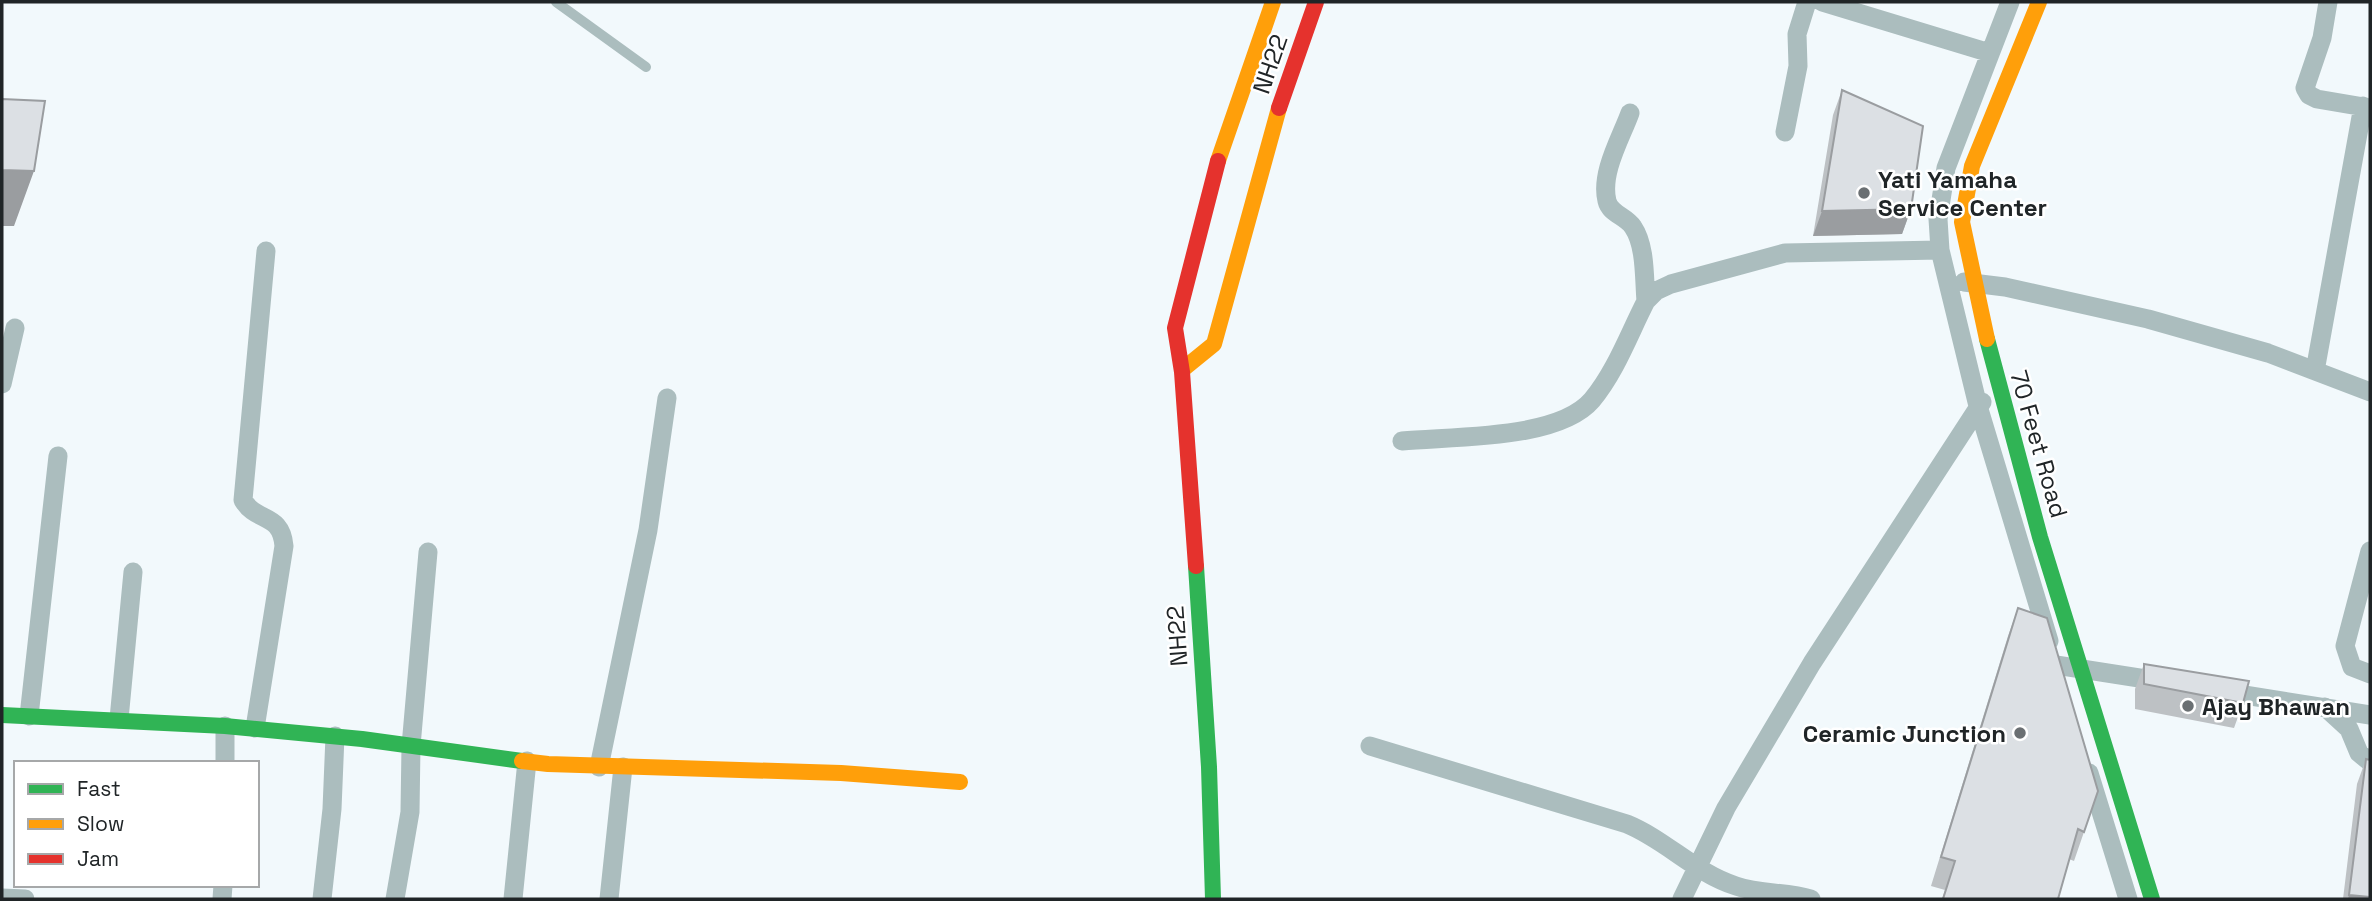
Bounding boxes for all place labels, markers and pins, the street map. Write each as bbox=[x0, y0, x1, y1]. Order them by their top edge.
place label: Yati Yamaha Service Center bbox=[1878, 164, 2047, 223]
marker: Yati Yamaha Service Center bbox=[1856, 185, 1872, 201]
place label: Ajay Bhawan bbox=[2202, 691, 2350, 722]
marker: Ajay Bhawan bbox=[2180, 698, 2196, 714]
place label: Ceramic Junction bbox=[1803, 718, 2006, 749]
marker: Ceramic Junction bbox=[2012, 725, 2028, 741]

